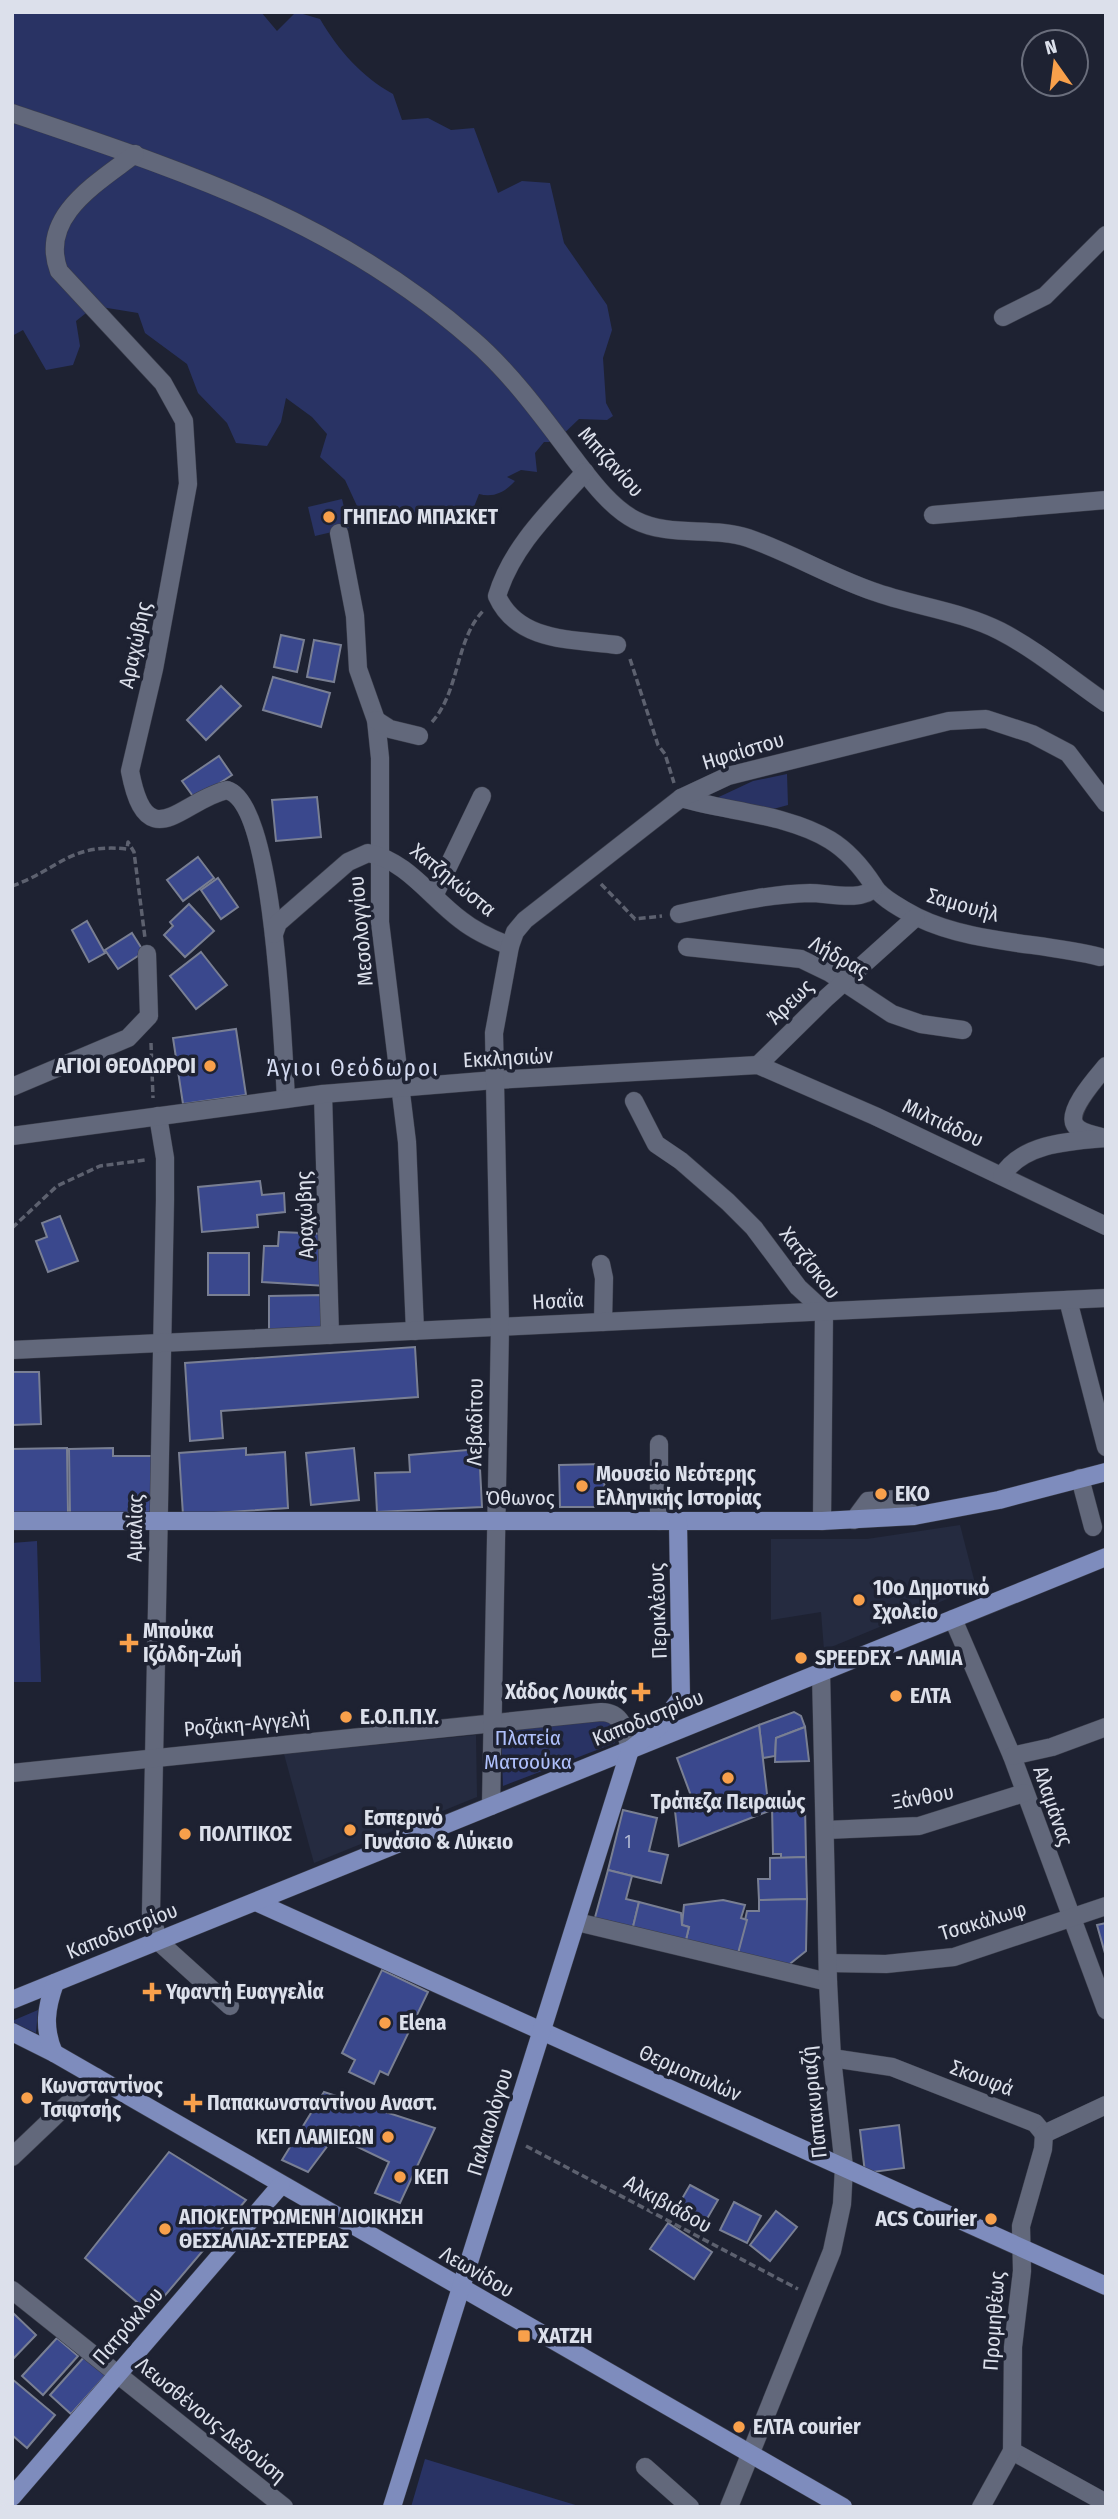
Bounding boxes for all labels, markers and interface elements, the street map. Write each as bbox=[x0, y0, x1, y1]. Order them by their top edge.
north arrow bbox=[1020, 28, 1090, 98]
text: N bbox=[1043, 34, 1059, 60]
street label: Μπιζανίου bbox=[573, 421, 649, 503]
place label: ΓΗΠΕΔΟ ΜΠΑΣΚΕΤ bbox=[343, 504, 499, 530]
marker: ΓΗΠΕΔΟ ΜΠΑΣΚΕΤ bbox=[321, 509, 337, 525]
street label: Αραχώβης bbox=[113, 599, 157, 691]
street label: Ηφαίστου bbox=[699, 726, 787, 776]
street label: Χατζηκώστα bbox=[405, 838, 501, 922]
street label: Μεσολογγίου bbox=[343, 875, 379, 987]
street label: Σαμουήλ bbox=[924, 882, 1003, 928]
street label: Λήδρας bbox=[805, 930, 873, 984]
street label: Άρεως bbox=[761, 974, 819, 1030]
street label: Εκκλησιών bbox=[462, 1043, 554, 1073]
place label: ΑΓΙΟΙ ΘΕΟΔΩΡΟΙ bbox=[54, 1053, 196, 1079]
district label: Άγιοι Θεόδωροι bbox=[266, 1054, 440, 1082]
marker: ΑΓΙΟΙ ΘΕΟΔΩΡΟΙ bbox=[202, 1058, 218, 1074]
street label: Μιλτιάδου bbox=[898, 1093, 988, 1153]
street label: Αραχώβης bbox=[290, 1171, 320, 1259]
street label: Χατζίσκου bbox=[774, 1222, 846, 1304]
street label: Ησαΐα bbox=[531, 1287, 585, 1315]
street label: Λεβαδίτου bbox=[461, 1378, 489, 1466]
place label: Μουσείο Νεότερης Ελληνικής Ιστορίας bbox=[596, 1461, 762, 1511]
marker: Μουσείο Νεότερης Ελληνικής Ιστορίας bbox=[574, 1478, 590, 1494]
place label: EKO bbox=[895, 1481, 930, 1507]
street label: Όθωνος bbox=[485, 1485, 555, 1511]
marker: EKO bbox=[873, 1486, 889, 1502]
street label: Αμαλίας bbox=[121, 1494, 149, 1562]
street label: Περικλέους bbox=[643, 1562, 673, 1660]
place label: 10ο Δημοτικό Σχολείο bbox=[873, 1575, 990, 1625]
marker: 10ο Δημοτικό Σχολείο bbox=[851, 1592, 867, 1608]
place label: Μπούκα Ιζόλδη-Ζωή bbox=[143, 1618, 242, 1668]
marker: Μπούκα Ιζόλδη-Ζωή bbox=[121, 1635, 137, 1651]
place label: SPEEDEX - ΛΑΜΙΑ bbox=[815, 1645, 963, 1671]
marker: SPEEDEX - ΛΑΜΙΑ bbox=[793, 1650, 809, 1666]
place label: Χάδος Λουκάς bbox=[504, 1679, 628, 1705]
place label: ΕΛΤΑ bbox=[910, 1683, 952, 1709]
street label: Καποδιστρίου bbox=[588, 1684, 708, 1752]
marker: Χάδος Λουκάς bbox=[633, 1684, 649, 1700]
marker: ΕΛΤΑ bbox=[888, 1688, 904, 1704]
place label: Ε.Ο.Π.Π.Υ. bbox=[360, 1704, 439, 1730]
street label: Ροζάκη-Αγγελή bbox=[183, 1706, 311, 1742]
marker: Ε.Ο.Π.Π.Υ. bbox=[338, 1709, 354, 1725]
park label: Πλατεία Ματσούκα bbox=[484, 1725, 572, 1775]
street label: Αλαμάνας bbox=[1027, 1763, 1079, 1850]
marker: Τράπεζα Πειραιώς bbox=[720, 1770, 736, 1786]
street label: Ξάνθου bbox=[890, 1779, 956, 1815]
place label: Τράπεζα Πειραιώς bbox=[651, 1789, 806, 1815]
place label: Εσπερινό Γυνάσιο & Λύκειο bbox=[364, 1805, 513, 1855]
place label: ΠΟΛΙΤΙΚΟΣ bbox=[199, 1821, 292, 1847]
marker: Εσπερινό Γυνάσιο & Λύκειο bbox=[342, 1822, 358, 1838]
marker: ΠΟΛΙΤΙΚΟΣ bbox=[177, 1826, 193, 1842]
house number: 1 bbox=[624, 1831, 632, 1853]
street label: Τσακάλωφ bbox=[936, 1895, 1030, 1947]
street label: Καποδιστρίου bbox=[62, 1897, 182, 1965]
place label: Υφαντή Ευαγγελία bbox=[165, 1979, 324, 2005]
marker: Υφαντή Ευαγγελία bbox=[144, 1984, 160, 2000]
place label: Elena bbox=[399, 2010, 446, 2036]
marker: Elena bbox=[377, 2015, 393, 2031]
street label: Θερμοπυλών bbox=[635, 2039, 745, 2107]
street label: Παπακυριαζή bbox=[795, 2044, 833, 2160]
street label: Σκουφά bbox=[947, 2054, 1017, 2102]
street label: Παλαιολόγου bbox=[461, 2065, 519, 2179]
place label: Κωνσταντίνος Τσιφτσής bbox=[41, 2073, 164, 2123]
marker: Κωνσταντίνος Τσιφτσής bbox=[19, 2090, 35, 2106]
place label: Παπακωνσταντίνου Αναστ. bbox=[207, 2090, 437, 2116]
marker: Παπακωνσταντίνου Αναστ. bbox=[185, 2095, 201, 2111]
place label: ΚΕΠ ΛΑΜΙΕΩΝ bbox=[256, 2124, 374, 2150]
marker: ΚΕΠ ΛΑΜΙΕΩΝ bbox=[380, 2129, 396, 2145]
place label: ΚΕΠ bbox=[414, 2164, 449, 2190]
marker: ΚΕΠ bbox=[392, 2169, 408, 2185]
street label: Αλκιβιάδου bbox=[620, 2169, 716, 2239]
place label: ΑΠΟΚΕΝΤΡΩΜΕΝΗ ΔΙΟΙΚΗΣΗ ΘΕΣΣΑΛΙΑΣ-ΣΤΕΡΕΑΣ bbox=[178, 2204, 423, 2254]
place label: ACS Courier bbox=[874, 2206, 977, 2232]
marker: ACS Courier bbox=[983, 2211, 999, 2227]
marker: ΑΠΟΚΕΝΤΡΩΜΕΝΗ ΔΙΟΙΚΗΣΗ ΘΕΣΣΑΛΙΑΣ-ΣΤΕΡΕΑΣ bbox=[157, 2221, 173, 2237]
street label: Λεωνίδου bbox=[435, 2240, 519, 2304]
street label: Προμηθέως bbox=[978, 2270, 1010, 2372]
street label: Πατρόκλου bbox=[87, 2282, 169, 2370]
place label: ΧΑΤΖΗ bbox=[537, 2323, 592, 2349]
marker: ΧΑΤΖΗ bbox=[516, 2328, 532, 2344]
street label: Λεωσθένους-Δεδούση bbox=[131, 2351, 291, 2489]
place label: ΕΛΤΑ courier bbox=[753, 2414, 861, 2440]
marker: ΕΛΤΑ courier bbox=[731, 2419, 747, 2435]

